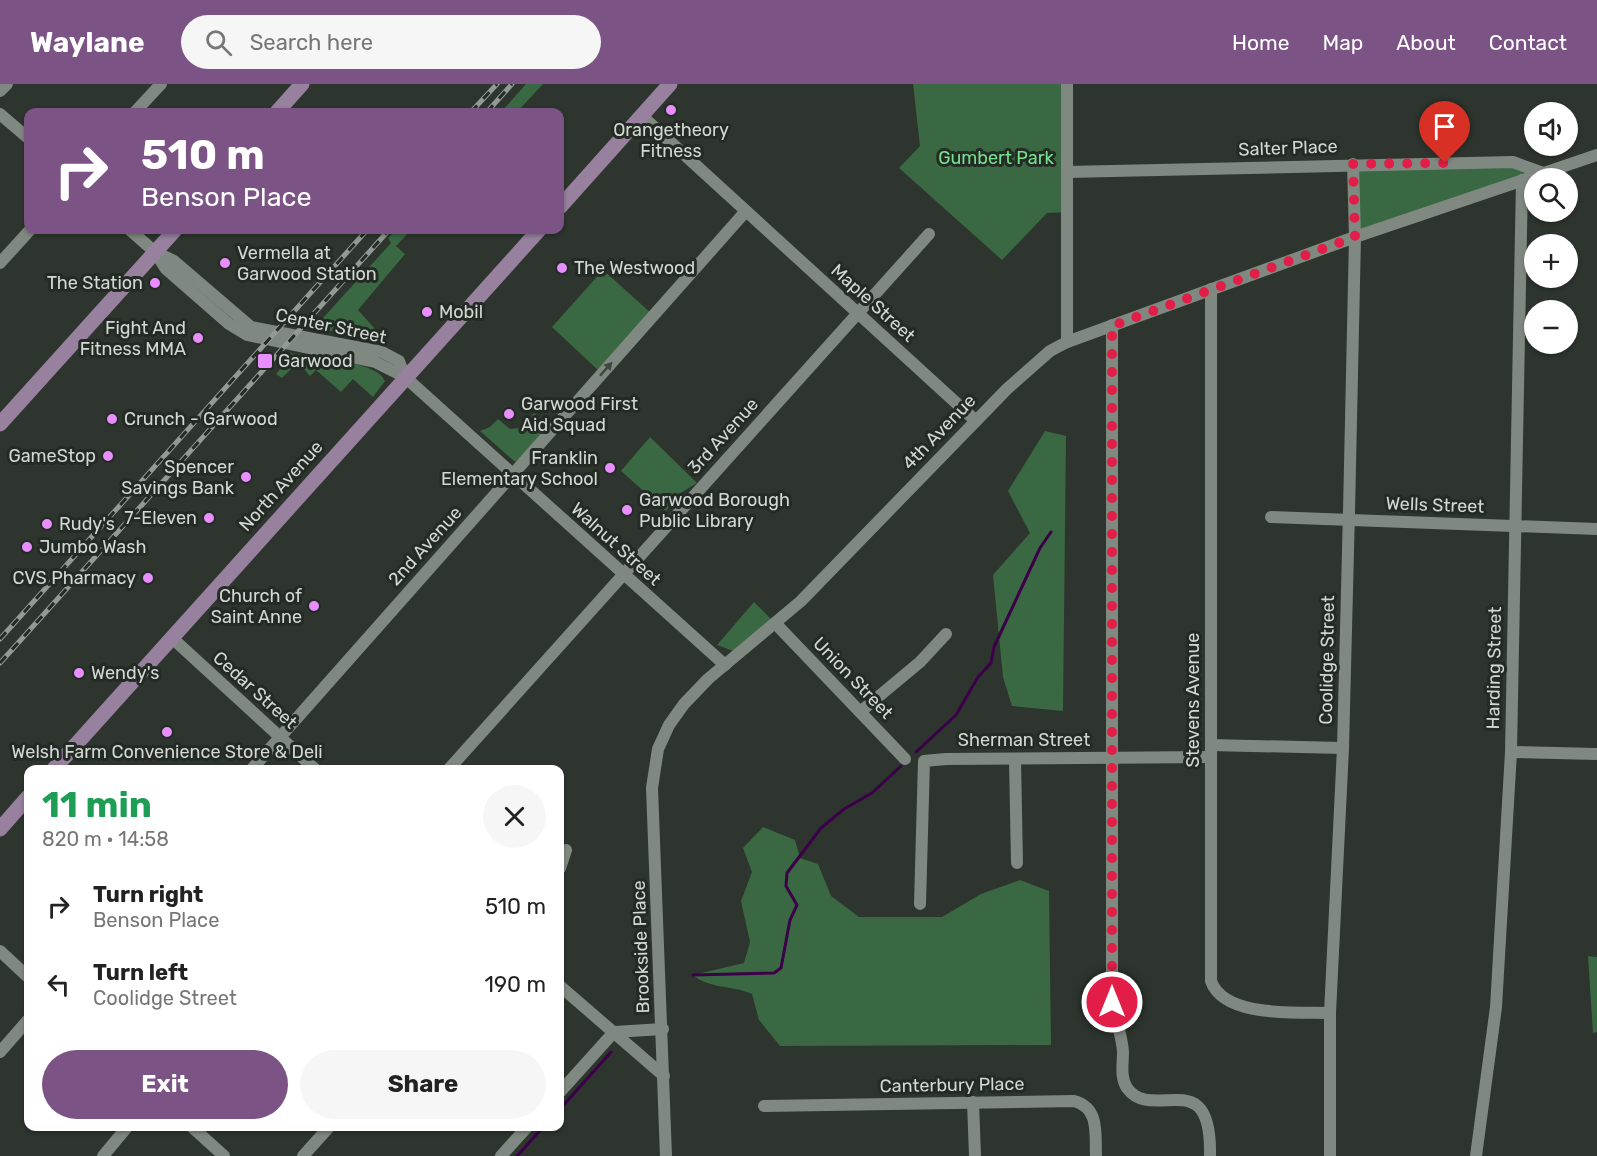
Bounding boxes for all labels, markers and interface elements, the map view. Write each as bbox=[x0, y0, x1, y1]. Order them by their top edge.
search box bbox=[181, 15, 601, 69]
text: Waylane bbox=[30, 26, 145, 59]
icon: search bbox=[202, 26, 235, 59]
text: Search here bbox=[250, 29, 373, 56]
text: Home bbox=[1232, 30, 1289, 55]
text: Map bbox=[1322, 30, 1363, 55]
text: About bbox=[1396, 30, 1456, 55]
text: Contact bbox=[1489, 30, 1567, 55]
pin bbox=[1419, 101, 1470, 163]
map controls bbox=[1524, 102, 1578, 354]
button: sound bbox=[1524, 102, 1578, 156]
marker: Orangetheory Fitness bbox=[664, 103, 678, 117]
icon: arrive bbox=[1428, 110, 1461, 143]
place label: Orangetheory Fitness bbox=[613, 119, 729, 162]
text: 510 m bbox=[141, 130, 265, 180]
icon: right bbox=[42, 132, 120, 210]
street label: Salter Place bbox=[1238, 135, 1338, 161]
park label: Gumbert Park bbox=[938, 147, 1055, 169]
button: search bbox=[1524, 168, 1578, 222]
text: Benson Place bbox=[141, 181, 312, 213]
button: + bbox=[1524, 234, 1578, 288]
place label: Vermella at Garwood Station bbox=[237, 242, 377, 285]
marker: Vermella at Garwood Station bbox=[218, 256, 232, 270]
place label: The Westwood bbox=[574, 257, 695, 279]
street label: Maple Street bbox=[826, 259, 920, 347]
marker: The Westwood bbox=[555, 261, 569, 275]
place label: The Station bbox=[47, 272, 143, 294]
marker: The Station bbox=[148, 276, 162, 290]
button: − bbox=[1524, 300, 1578, 354]
place label: Mobil bbox=[439, 301, 483, 323]
street label: Center Street bbox=[274, 304, 388, 348]
marker: Mobil bbox=[420, 305, 434, 319]
place label: Fight And Fitness MMA bbox=[80, 317, 186, 360]
marker: Fight And Fitness MMA bbox=[191, 331, 205, 345]
place label: Garwood bbox=[278, 350, 353, 372]
marker: Garwood bbox=[256, 352, 274, 370]
one-way arrow bbox=[599, 361, 613, 376]
street label: 4th Avenue bbox=[898, 390, 980, 474]
place label: Garwood First Aid Squad bbox=[521, 393, 638, 436]
street label: 3rd Avenue bbox=[683, 393, 763, 479]
marker: Garwood First Aid Squad bbox=[502, 407, 516, 421]
place label: Crunch - Garwood bbox=[124, 408, 278, 430]
marker: Crunch - Garwood bbox=[105, 412, 119, 426]
street label: North Avenue bbox=[234, 436, 328, 536]
place label: GameStop bbox=[8, 445, 96, 467]
place label: Franklin Elementary School bbox=[441, 447, 598, 490]
marker: GameStop bbox=[101, 449, 115, 463]
place label: Spencer Savings Bank bbox=[121, 456, 235, 499]
marker: Franklin Elementary School bbox=[603, 461, 617, 475]
marker: Spencer Savings Bank bbox=[239, 470, 253, 484]
place label: Garwood Borough Public Library bbox=[639, 489, 790, 532]
street label: Wells Street bbox=[1385, 492, 1485, 518]
street label: Walnut Street bbox=[566, 498, 666, 590]
street label: 2nd Avenue bbox=[384, 502, 466, 590]
marker: Garwood Borough Public Library bbox=[620, 503, 634, 517]
place label: 7-Eleven bbox=[124, 507, 197, 529]
marker: 7-Eleven bbox=[202, 511, 216, 525]
place label: Rudy's bbox=[59, 513, 115, 535]
marker: Rudy's bbox=[40, 517, 54, 531]
place label: Jumbo Wash bbox=[39, 536, 146, 558]
marker: Jumbo Wash bbox=[20, 540, 34, 554]
place label: CVS Pharmacy bbox=[12, 567, 136, 589]
marker: CVS Pharmacy bbox=[141, 571, 155, 585]
place label: Church of Saint Anne bbox=[211, 585, 302, 628]
street label: Coolidge Street bbox=[1315, 595, 1339, 725]
marker: Church of Saint Anne bbox=[307, 599, 321, 613]
street label: Harding Street bbox=[1482, 607, 1506, 729]
street label: Union Street bbox=[808, 632, 898, 724]
street label: Stevens Avenue bbox=[1182, 633, 1204, 767]
street label: Cedar Street bbox=[208, 646, 302, 734]
place label: Wendy's bbox=[91, 662, 159, 684]
marker: Wendy's bbox=[72, 666, 86, 680]
marker: Welsh Farm Convenience Store & Deli bbox=[160, 725, 174, 739]
street label: Sherman Street bbox=[958, 729, 1090, 751]
place label: Welsh Farm Convenience Store & Deli bbox=[11, 741, 323, 763]
text: 11 min bbox=[42, 783, 152, 826]
button: close bbox=[483, 785, 546, 848]
text: 820 m · 14:58 bbox=[42, 827, 169, 851]
street label: Brookside Place bbox=[628, 880, 654, 1014]
text: Turn right bbox=[93, 881, 203, 908]
icon: right bbox=[42, 890, 75, 923]
text: 510 m bbox=[485, 893, 546, 920]
text: Benson Place bbox=[93, 908, 219, 932]
text: Turn left bbox=[93, 959, 188, 986]
icon: left bbox=[42, 968, 75, 1001]
position arrow bbox=[1080, 970, 1144, 1034]
text: 190 m bbox=[485, 971, 546, 998]
text: Coolidge Street bbox=[93, 986, 237, 1010]
button: Exit bbox=[42, 1050, 288, 1119]
button: Share bbox=[300, 1050, 546, 1119]
street label: Canterbury Place bbox=[879, 1073, 1025, 1097]

